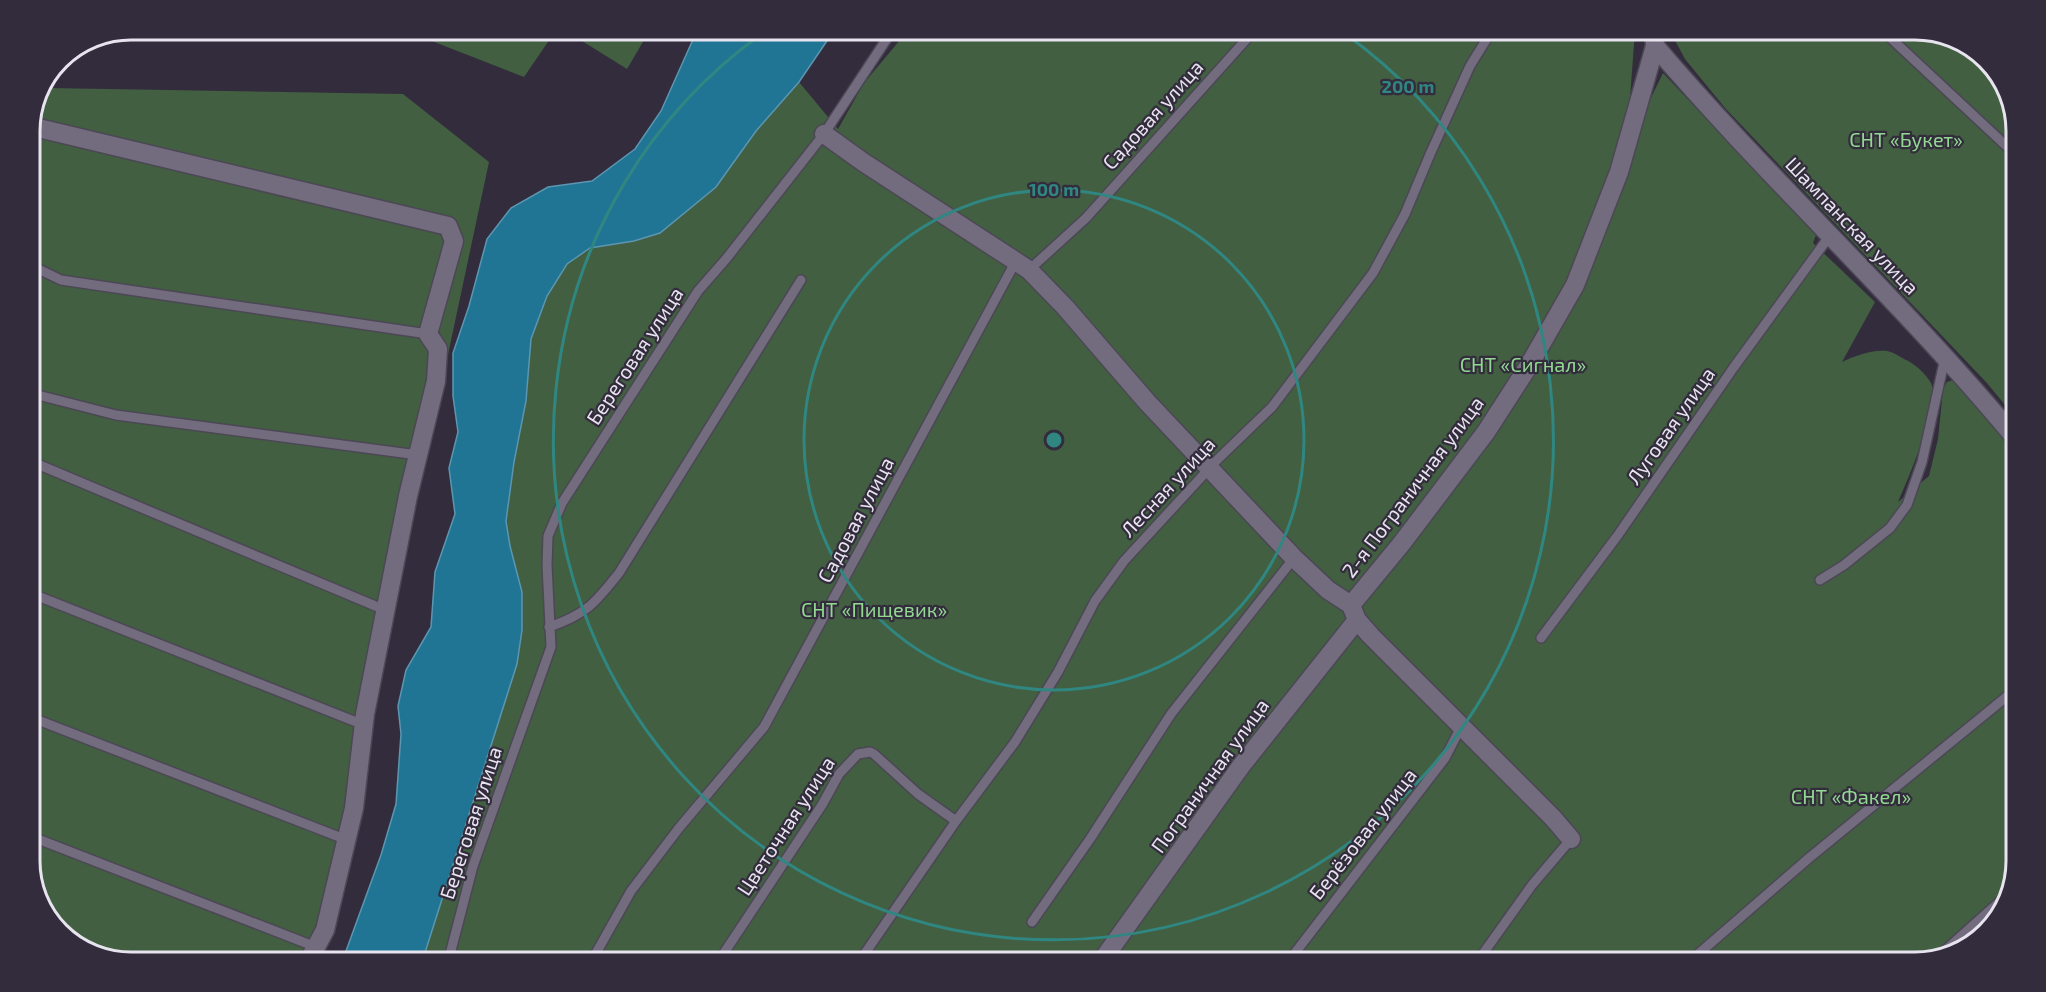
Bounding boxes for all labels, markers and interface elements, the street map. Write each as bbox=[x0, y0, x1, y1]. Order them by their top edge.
street label: Садовая улица bbox=[1097, 55, 1208, 175]
text: 200 m bbox=[1382, 75, 1434, 97]
park label: СНТ «Букет» bbox=[1849, 127, 1963, 152]
street label: Шампанская улица bbox=[1780, 152, 1924, 300]
text: 100 m bbox=[1029, 178, 1079, 200]
street label: Береговая улица bbox=[581, 282, 688, 429]
park label: СНТ «Сигнал» bbox=[1460, 352, 1586, 376]
street label: Луговая улица bbox=[1621, 362, 1720, 489]
street label: 2-я Пограничная улица bbox=[1336, 391, 1489, 582]
centre of rings bbox=[1044, 430, 1064, 450]
street label: Лесная улица bbox=[1115, 431, 1220, 542]
street label: Садовая улица bbox=[812, 453, 899, 587]
park label: СНТ «Пищевик» bbox=[801, 597, 947, 621]
street label: Пограничная улица bbox=[1145, 694, 1274, 858]
street label: Береговая улица bbox=[434, 743, 507, 902]
street label: Цветочная улица bbox=[731, 751, 840, 900]
street label: Берёзовая улица bbox=[1304, 763, 1422, 904]
park label: СНТ «Факел» bbox=[1791, 784, 1911, 808]

